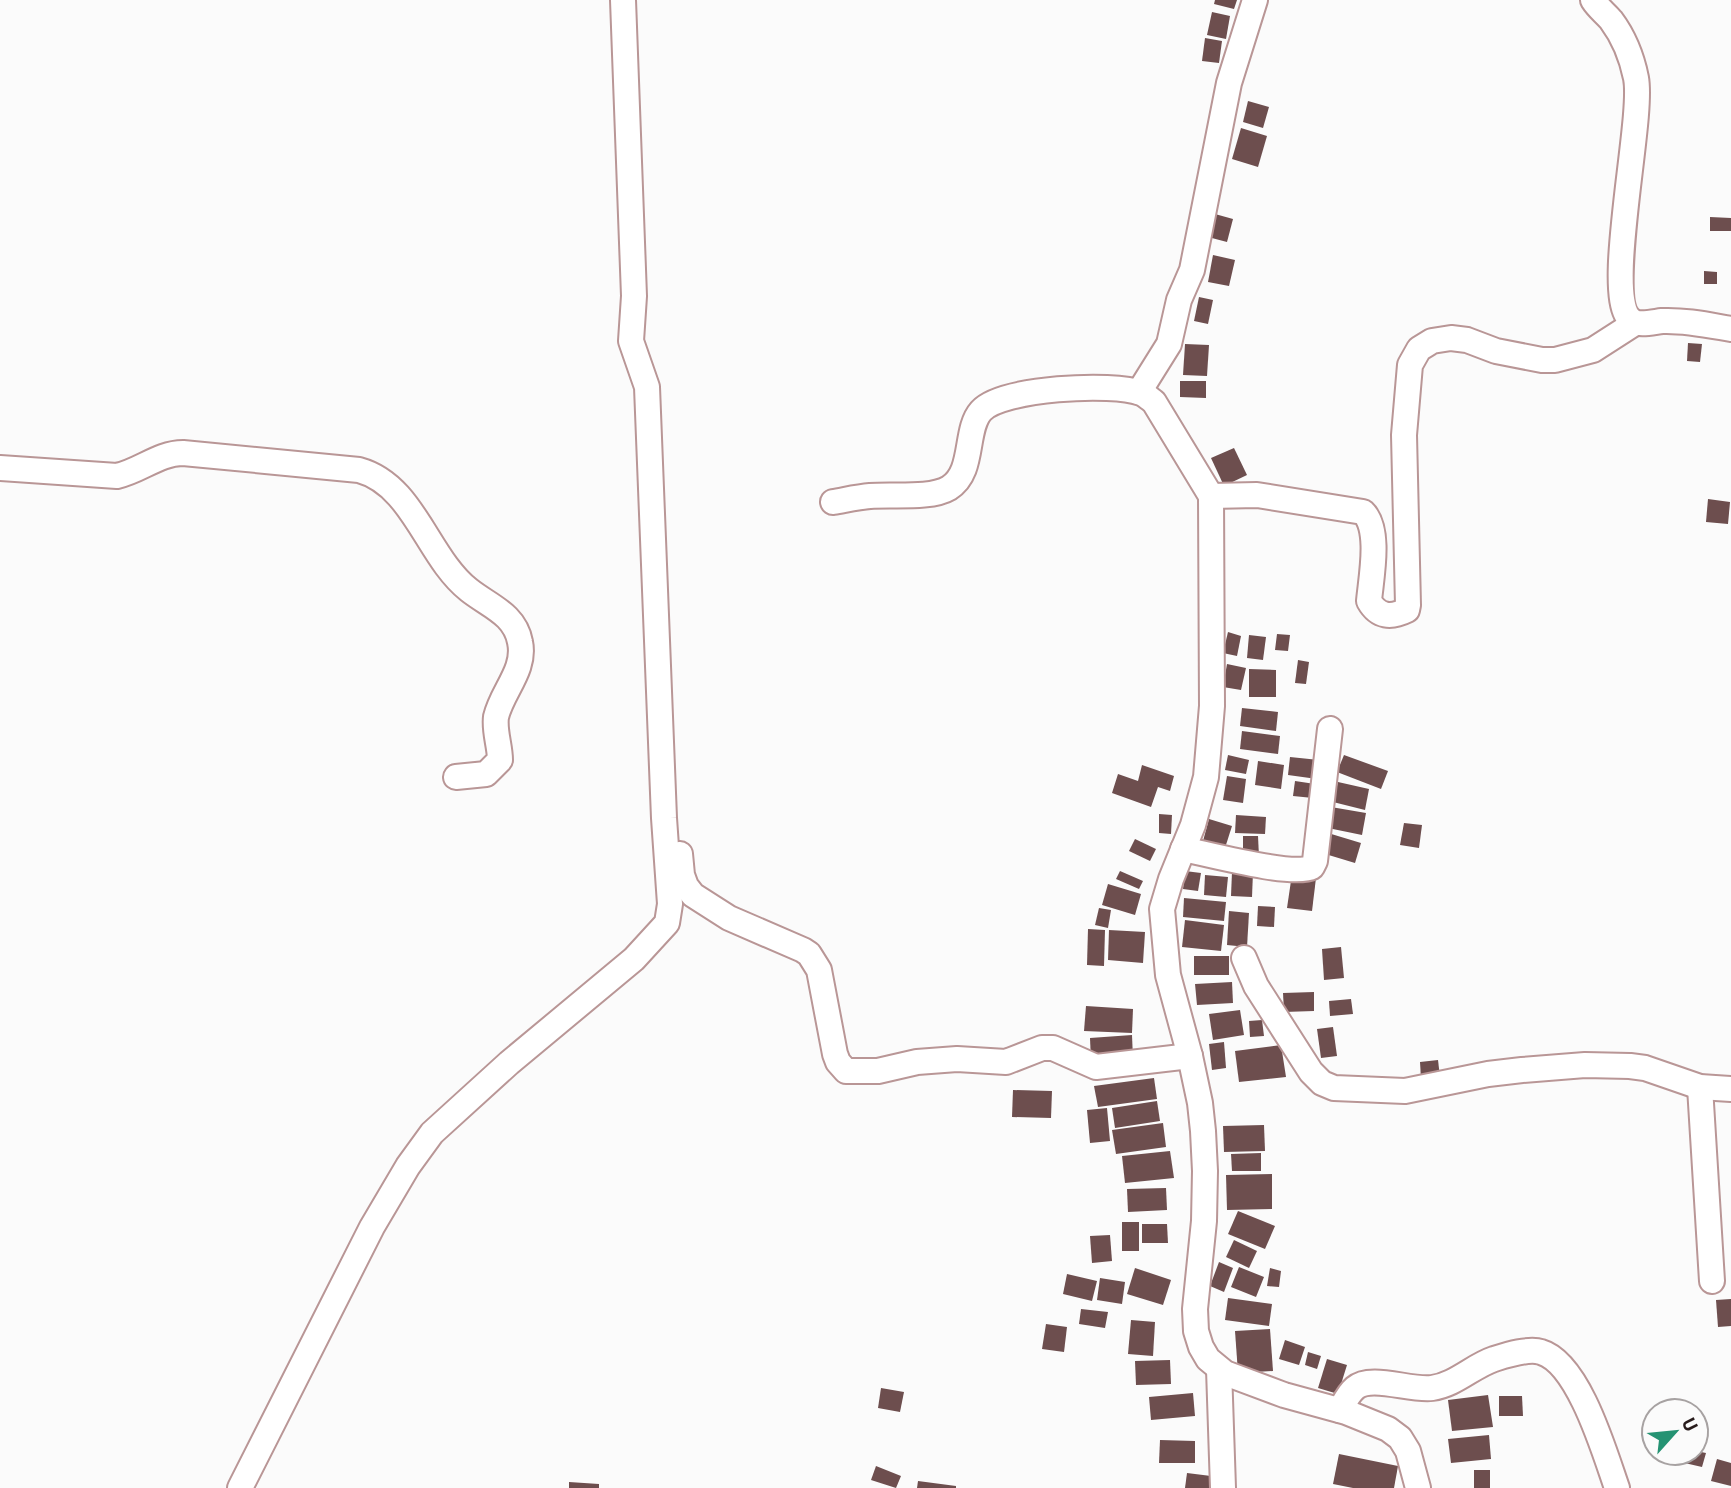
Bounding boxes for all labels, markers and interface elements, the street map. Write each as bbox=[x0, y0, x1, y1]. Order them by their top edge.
north arrow bbox=[1640, 1397, 1710, 1467]
text: U bbox=[1678, 1414, 1704, 1435]

